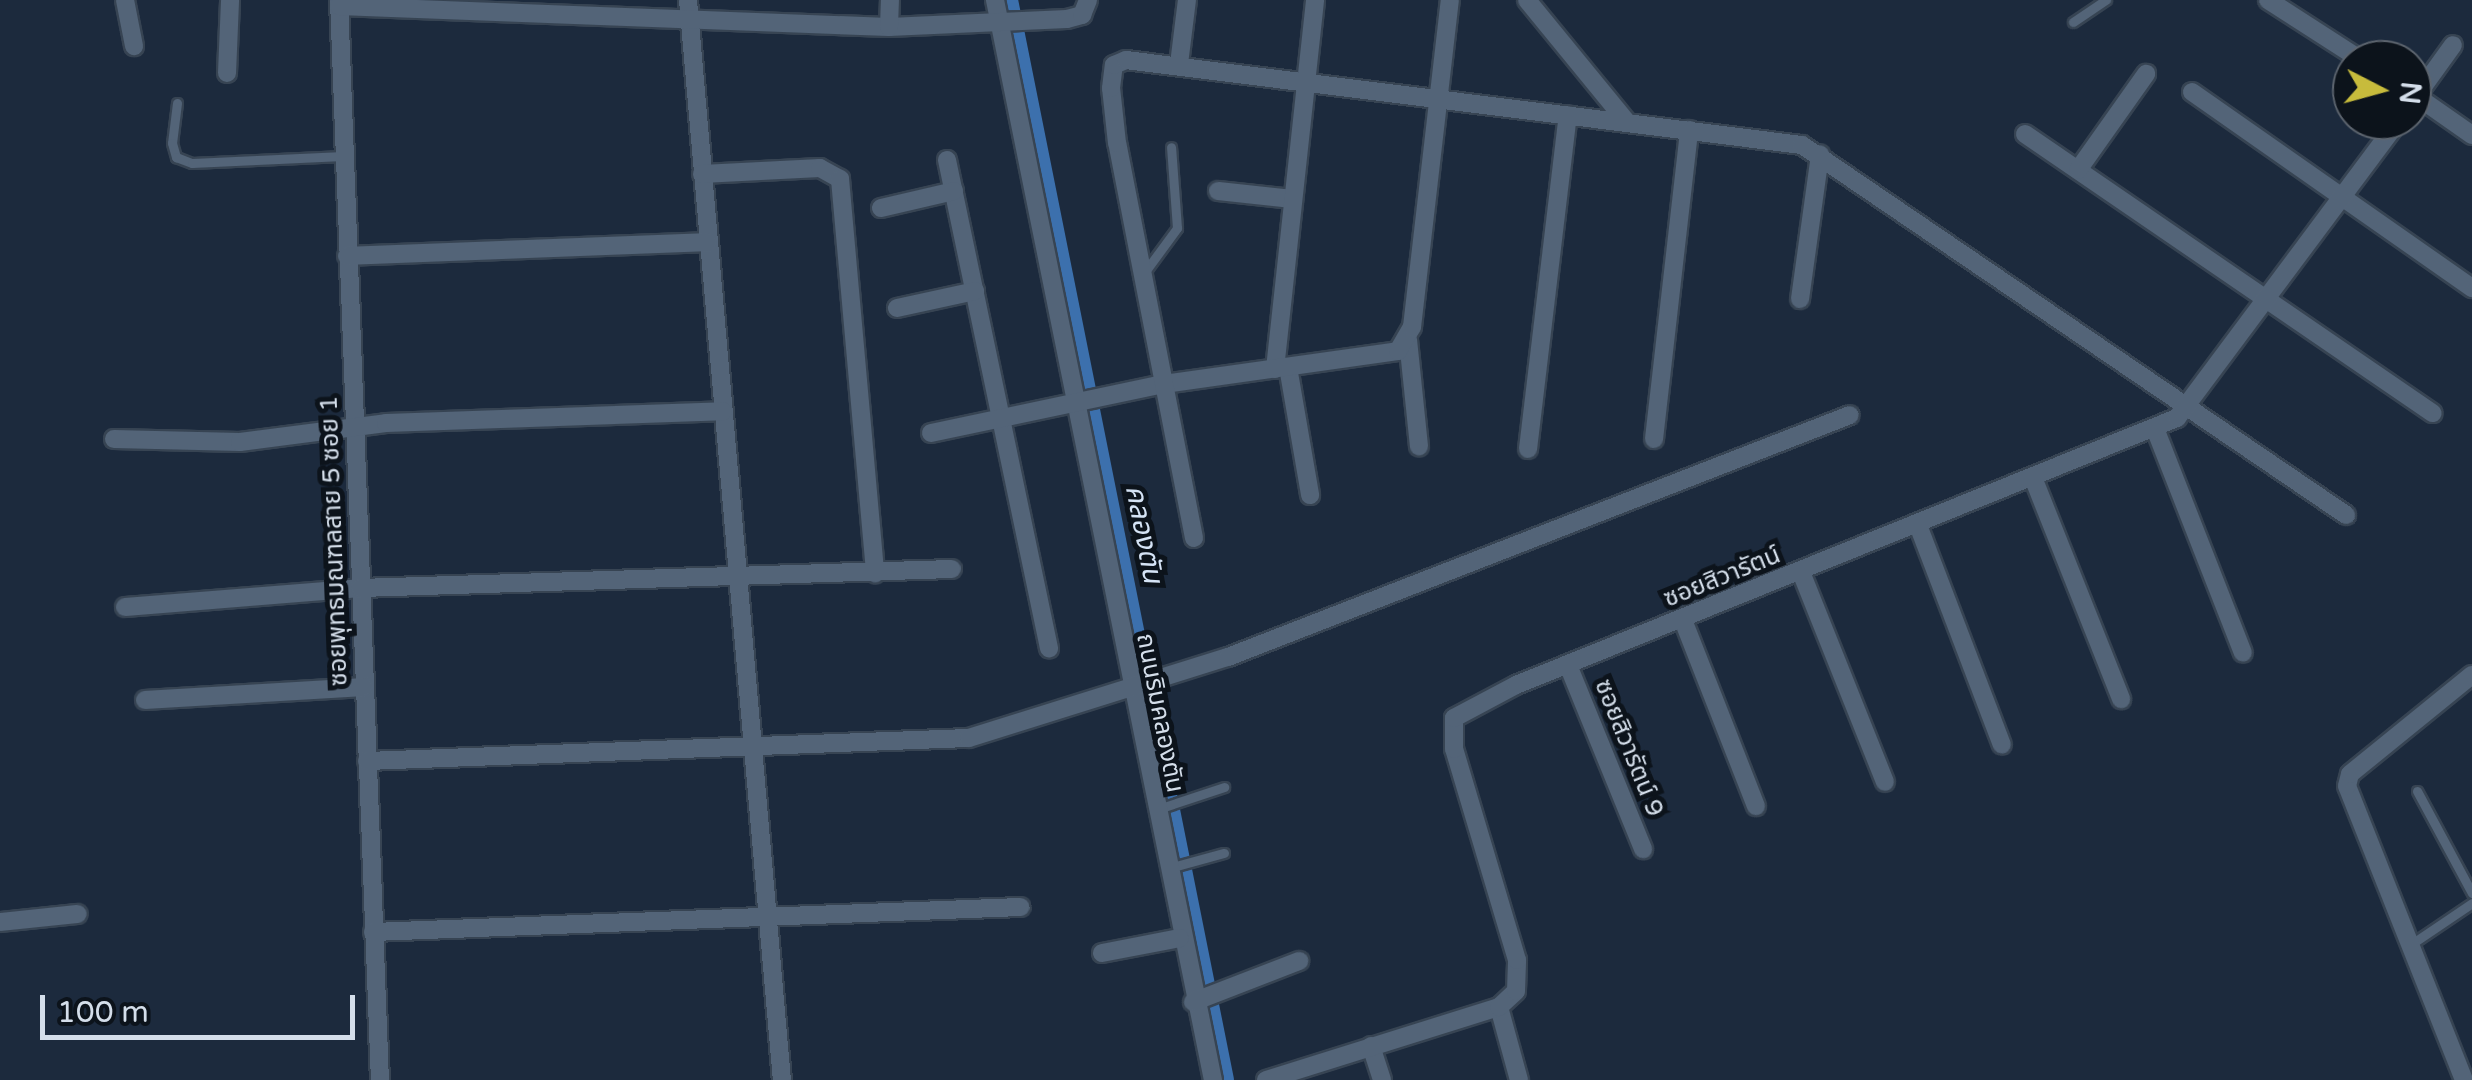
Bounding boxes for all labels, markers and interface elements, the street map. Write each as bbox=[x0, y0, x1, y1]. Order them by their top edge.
north arrow bbox=[2332, 40, 2432, 140]
text: N bbox=[2392, 80, 2428, 106]
street label: ซอยพุทธมณฑลสาย 5 ซอย 1 bbox=[314, 395, 354, 687]
water label: คลองตัน bbox=[1118, 482, 1170, 586]
street label: ซอยสิวารัตน์ bbox=[1659, 540, 1785, 614]
street label: ถนนริมคลองตัน bbox=[1130, 631, 1190, 795]
street label: ซอยสิวารัตน์ 9 bbox=[1588, 675, 1670, 821]
scale bar bbox=[45, 975, 360, 1037]
text: 100 m bbox=[57, 994, 149, 1031]

